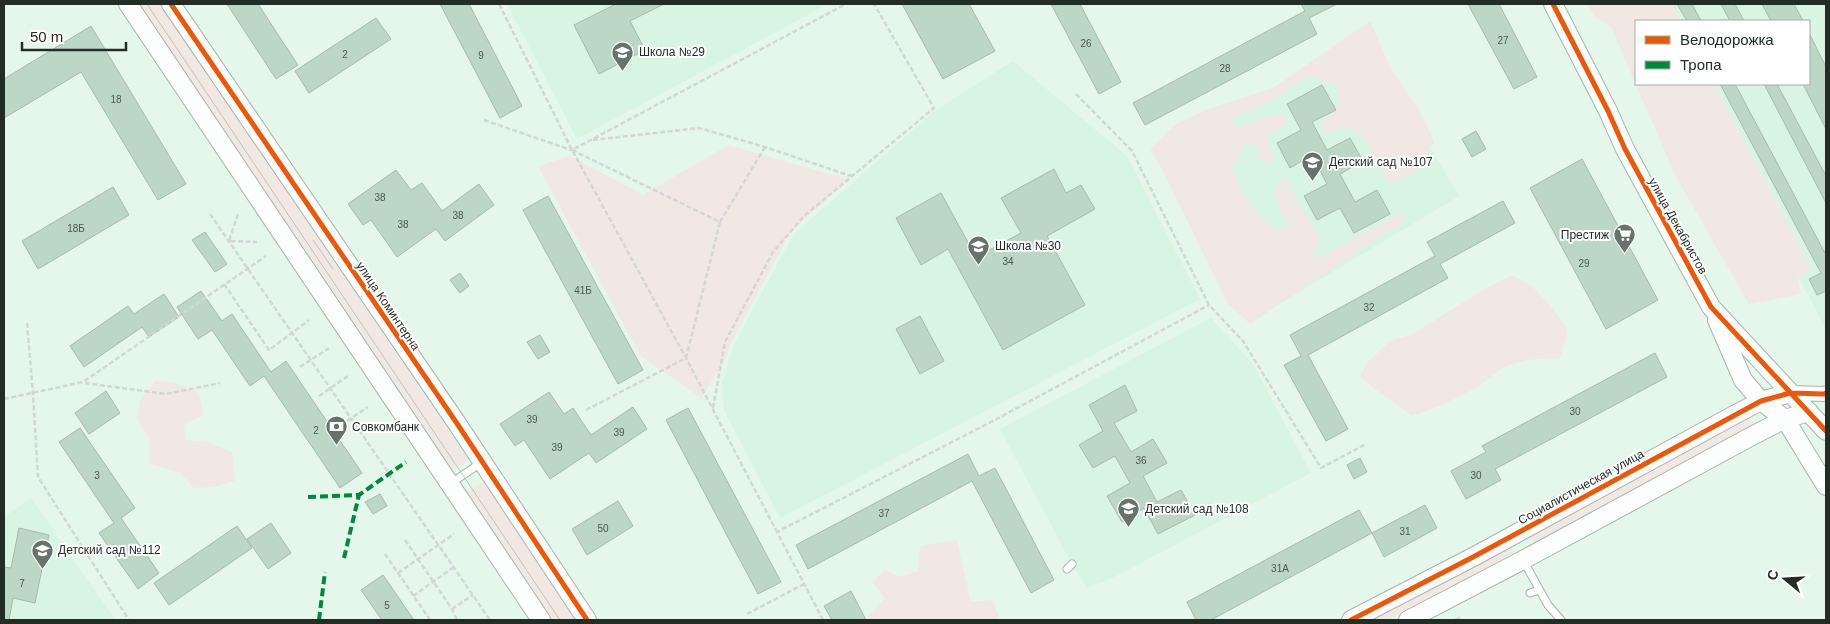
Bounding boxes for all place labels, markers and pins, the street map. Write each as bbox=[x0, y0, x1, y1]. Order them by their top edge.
school or university icon: Школа №29 bbox=[611, 40, 635, 71]
place label: Школа №29 bbox=[639, 45, 705, 59]
school or university icon: Детский сад №107 bbox=[1301, 150, 1325, 181]
place label: Детский сад №107 bbox=[1329, 155, 1433, 169]
supermarket icon: Престиж bbox=[1613, 223, 1637, 254]
place label: Престиж bbox=[1561, 228, 1609, 242]
school or university icon: Школа №30 bbox=[967, 234, 991, 265]
place label: Школа №30 bbox=[995, 239, 1061, 253]
bank icon: Совкомбанк bbox=[324, 415, 348, 446]
place label: Совкомбанк bbox=[352, 420, 420, 434]
school or university icon: Детский сад №108 bbox=[1117, 497, 1141, 528]
place label: Детский сад №108 bbox=[1145, 502, 1249, 516]
school or university icon: Детский сад №112 bbox=[30, 538, 54, 569]
place label: Детский сад №112 bbox=[58, 543, 161, 557]

